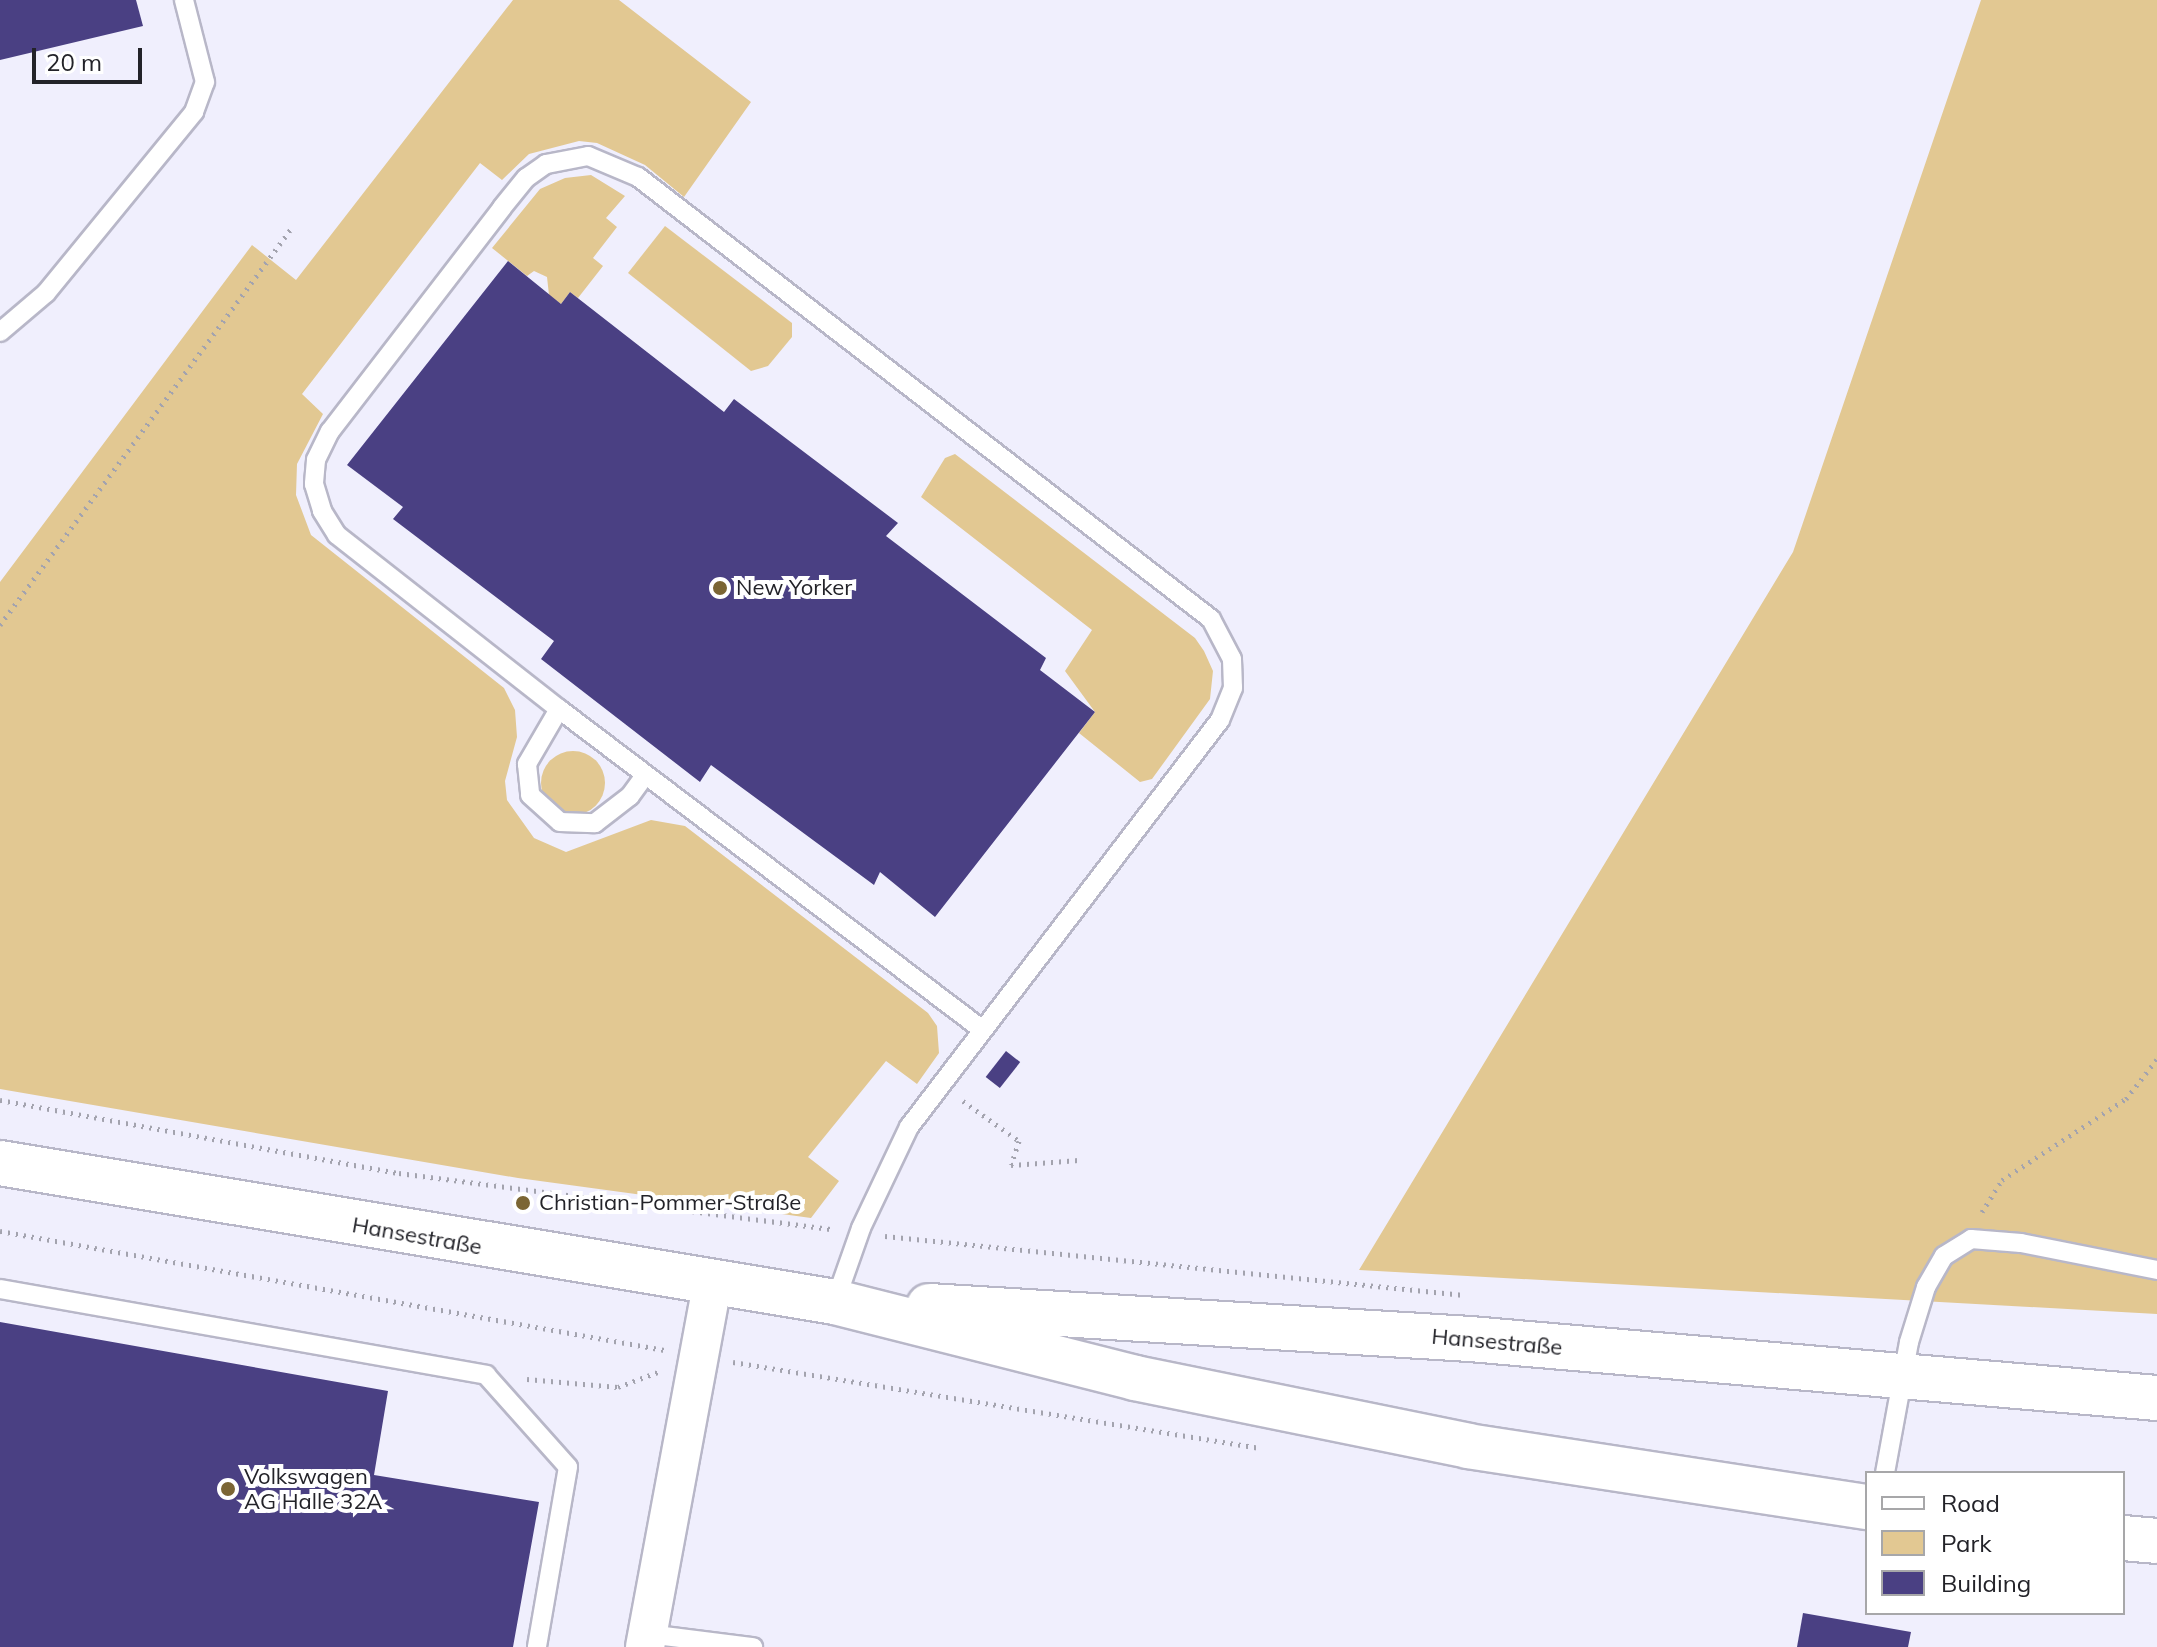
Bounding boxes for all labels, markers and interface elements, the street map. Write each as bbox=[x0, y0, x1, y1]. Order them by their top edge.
scale bar bbox=[36, 32, 146, 82]
text: 20 m bbox=[46, 47, 102, 77]
place label: New Yorker bbox=[736, 575, 852, 601]
marker: New Yorker bbox=[711, 579, 729, 597]
place label: Christian-Pommer-Straße bbox=[539, 1190, 801, 1216]
marker: Christian-Pommer-Straße bbox=[514, 1194, 532, 1212]
street label: Hansestraße bbox=[350, 1212, 484, 1260]
street label: Hansestraße bbox=[1430, 1323, 1564, 1361]
place label: Volkswagen AG Halle 32A bbox=[244, 1463, 383, 1514]
legend bbox=[1865, 1471, 2125, 1615]
marker: Volkswagen AG Halle 32A bbox=[219, 1480, 237, 1498]
text: Road bbox=[1941, 1488, 2000, 1518]
text: Park bbox=[1941, 1528, 1992, 1558]
text: Building bbox=[1941, 1568, 2031, 1598]

